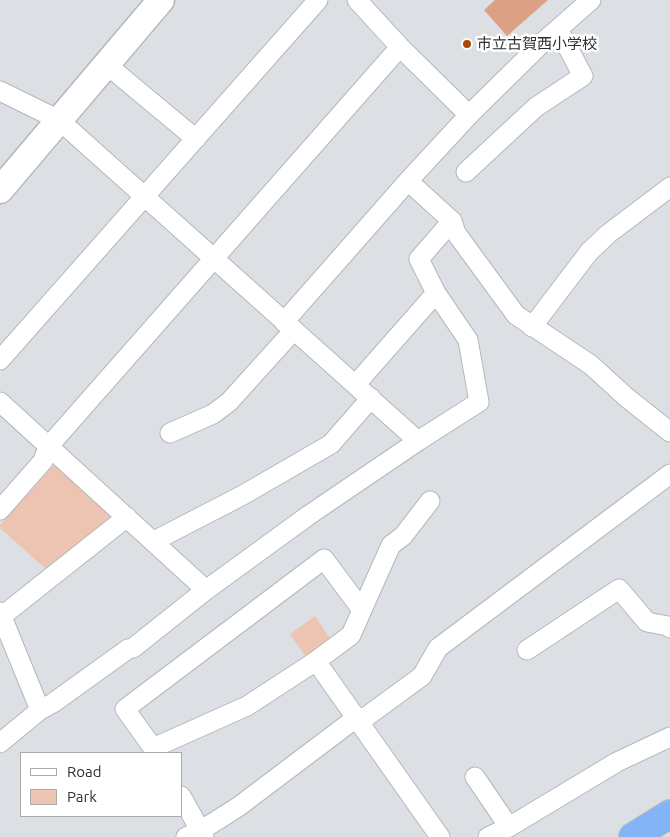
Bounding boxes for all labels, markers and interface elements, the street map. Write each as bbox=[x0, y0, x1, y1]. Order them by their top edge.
place label: 市立古賀西小学校 bbox=[477, 35, 597, 53]
marker: 市立古賀西小学校 bbox=[461, 38, 473, 50]
legend bbox=[20, 752, 182, 817]
text: Road bbox=[67, 763, 102, 780]
text: Park bbox=[67, 788, 97, 805]

